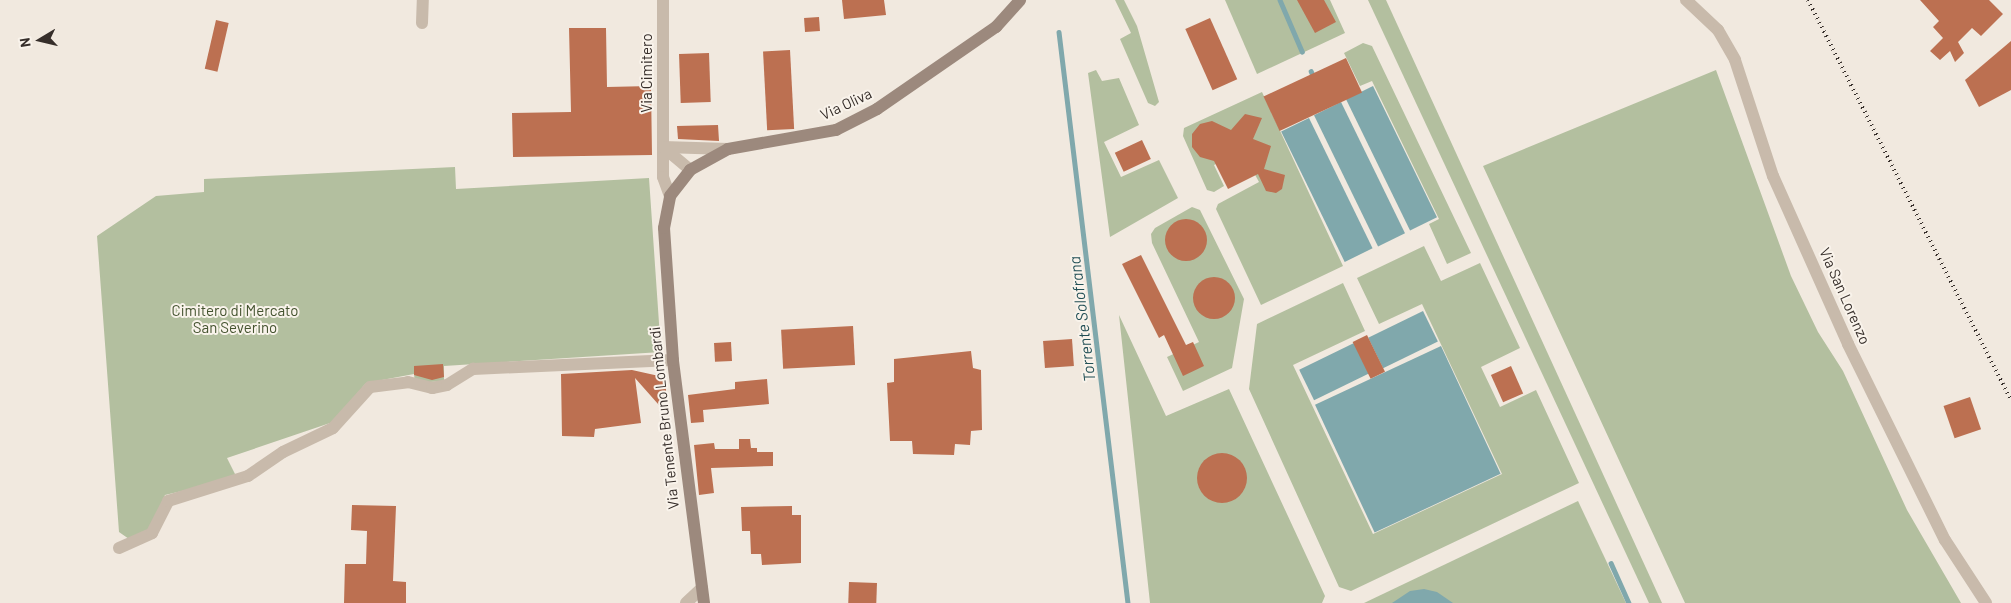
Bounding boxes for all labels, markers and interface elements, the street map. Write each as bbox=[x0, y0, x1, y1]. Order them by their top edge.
north arrow bbox=[15, 15, 65, 65]
street label: Via Cimitero bbox=[638, 33, 656, 113]
text: N bbox=[16, 36, 34, 48]
street label: Via Oliva bbox=[817, 84, 875, 124]
street label: Via San Lorenzo bbox=[1816, 245, 1874, 347]
water label: Torrente Solofrana bbox=[1065, 255, 1099, 383]
park label: Cimitero di Mercato San Severino bbox=[172, 301, 298, 336]
street label: Via Tenente Bruno Lombardi bbox=[645, 326, 683, 510]

